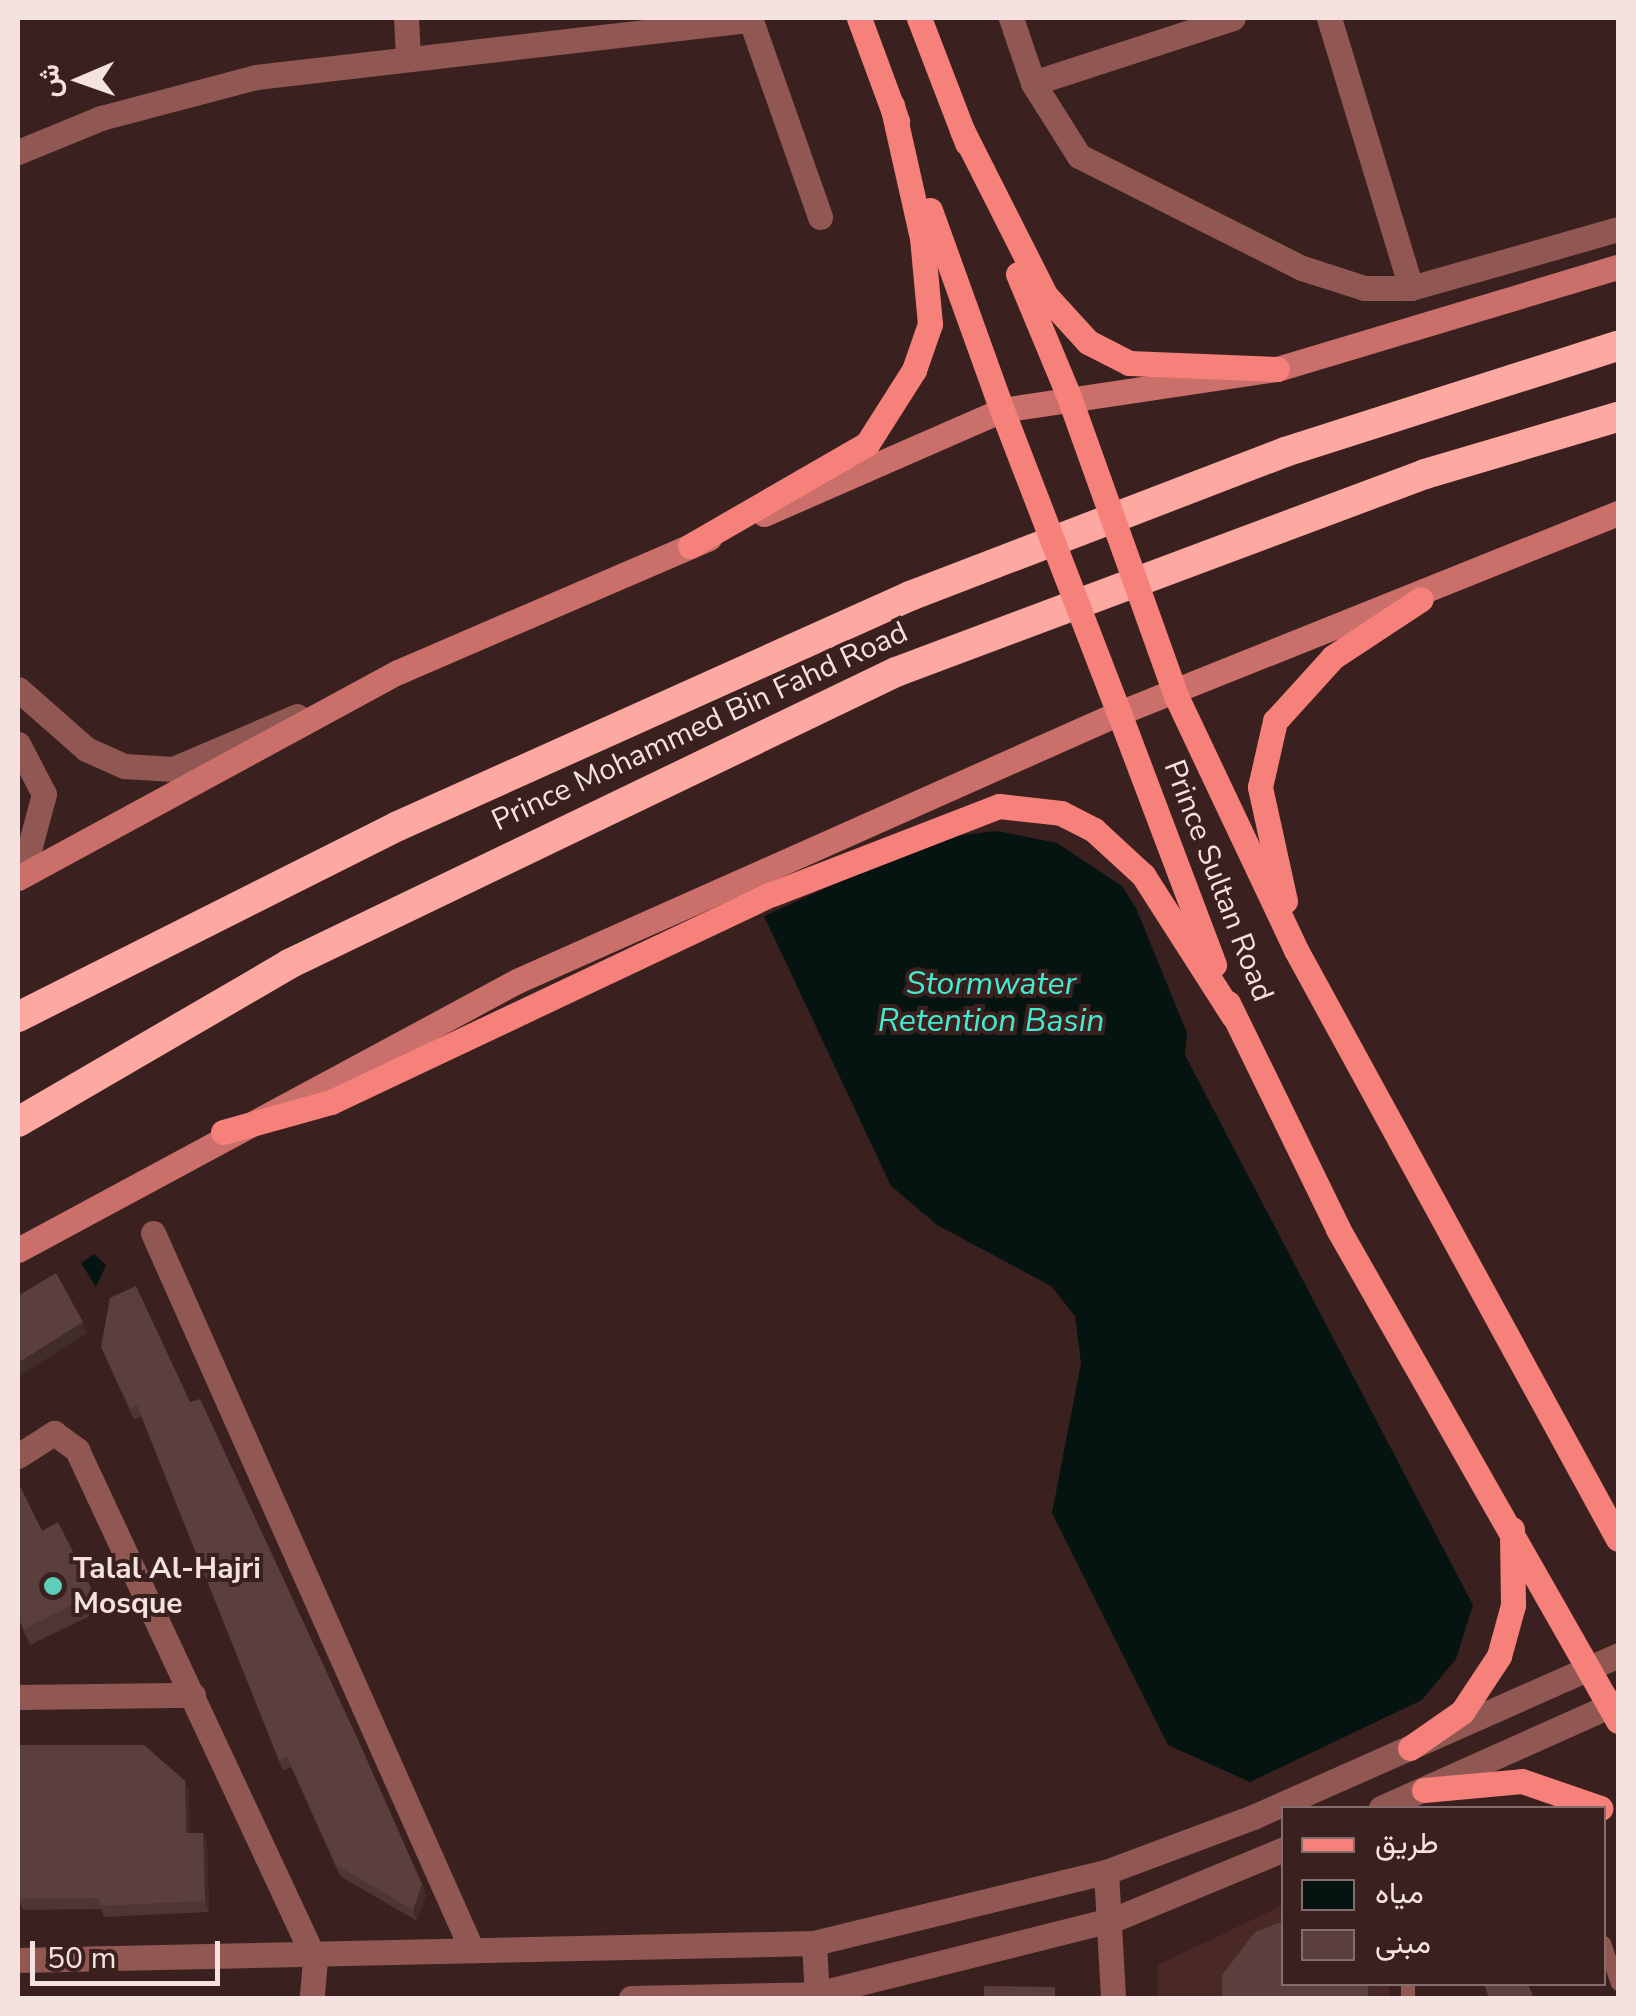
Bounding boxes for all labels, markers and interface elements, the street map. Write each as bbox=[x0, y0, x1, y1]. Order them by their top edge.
north arrow bbox=[30, 30, 130, 130]
text: ش bbox=[30, 64, 70, 99]
street label: Prince Mohammed Bin Fahd Road bbox=[487, 615, 913, 839]
street label: Prince Sultan Road bbox=[1155, 755, 1281, 1007]
water label: Stormwater Retention Basin bbox=[878, 966, 1104, 1041]
place label: Talal Al-Hajri Mosque bbox=[73, 1551, 261, 1622]
marker: Talal Al-Hajri Mosque bbox=[42, 1575, 64, 1597]
legend bbox=[1281, 1806, 1606, 1986]
text: طريق bbox=[1375, 1823, 1439, 1864]
text: مياه bbox=[1375, 1873, 1424, 1914]
scale bar bbox=[35, 1921, 225, 1983]
text: مبنى bbox=[1375, 1923, 1431, 1964]
text: 50 m bbox=[47, 1938, 116, 1979]

